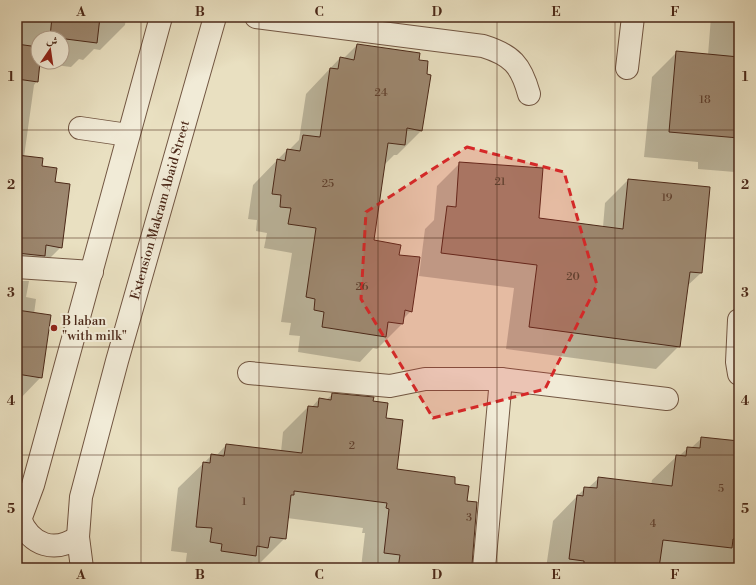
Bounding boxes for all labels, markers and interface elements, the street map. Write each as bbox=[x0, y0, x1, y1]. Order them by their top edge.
text: A bbox=[75, 4, 86, 20]
text: B bbox=[195, 4, 205, 20]
text: C bbox=[314, 4, 324, 20]
text: D bbox=[432, 4, 442, 20]
text: E bbox=[551, 4, 561, 20]
text: F bbox=[670, 4, 680, 20]
north arrow bbox=[30, 30, 70, 70]
text: ش bbox=[45, 33, 59, 49]
text: 1 bbox=[8, 69, 15, 85]
text: 1 bbox=[742, 69, 749, 85]
house number: 24 bbox=[375, 86, 388, 100]
house number: 18 bbox=[699, 93, 711, 107]
street label: Extension Makram Abaid Street bbox=[127, 118, 193, 302]
house number: 21 bbox=[494, 175, 506, 189]
text: 2 bbox=[7, 177, 15, 193]
house number: 25 bbox=[322, 177, 334, 191]
text: 2 bbox=[741, 177, 749, 193]
house number: 19 bbox=[661, 191, 673, 205]
house number: 20 bbox=[566, 270, 580, 284]
house number: 26 bbox=[356, 280, 369, 294]
text: 3 bbox=[7, 285, 15, 301]
text: 3 bbox=[741, 285, 749, 301]
place label: B laban "with milk" bbox=[61, 313, 127, 344]
marker: B laban "with milk" bbox=[49, 323, 59, 333]
text: 4 bbox=[7, 393, 16, 409]
text: 4 bbox=[741, 393, 750, 409]
house number: 2 bbox=[349, 439, 355, 453]
house number: 5 bbox=[718, 482, 724, 496]
house number: 1 bbox=[242, 495, 247, 509]
text: 5 bbox=[7, 501, 15, 517]
text: 5 bbox=[741, 501, 749, 517]
house number: 3 bbox=[466, 511, 472, 525]
house number: 4 bbox=[650, 517, 657, 531]
text: A bbox=[75, 567, 86, 583]
text: B bbox=[195, 567, 205, 583]
text: C bbox=[314, 567, 324, 583]
text: D bbox=[432, 567, 442, 583]
text: E bbox=[551, 567, 561, 583]
text: F bbox=[670, 567, 680, 583]

